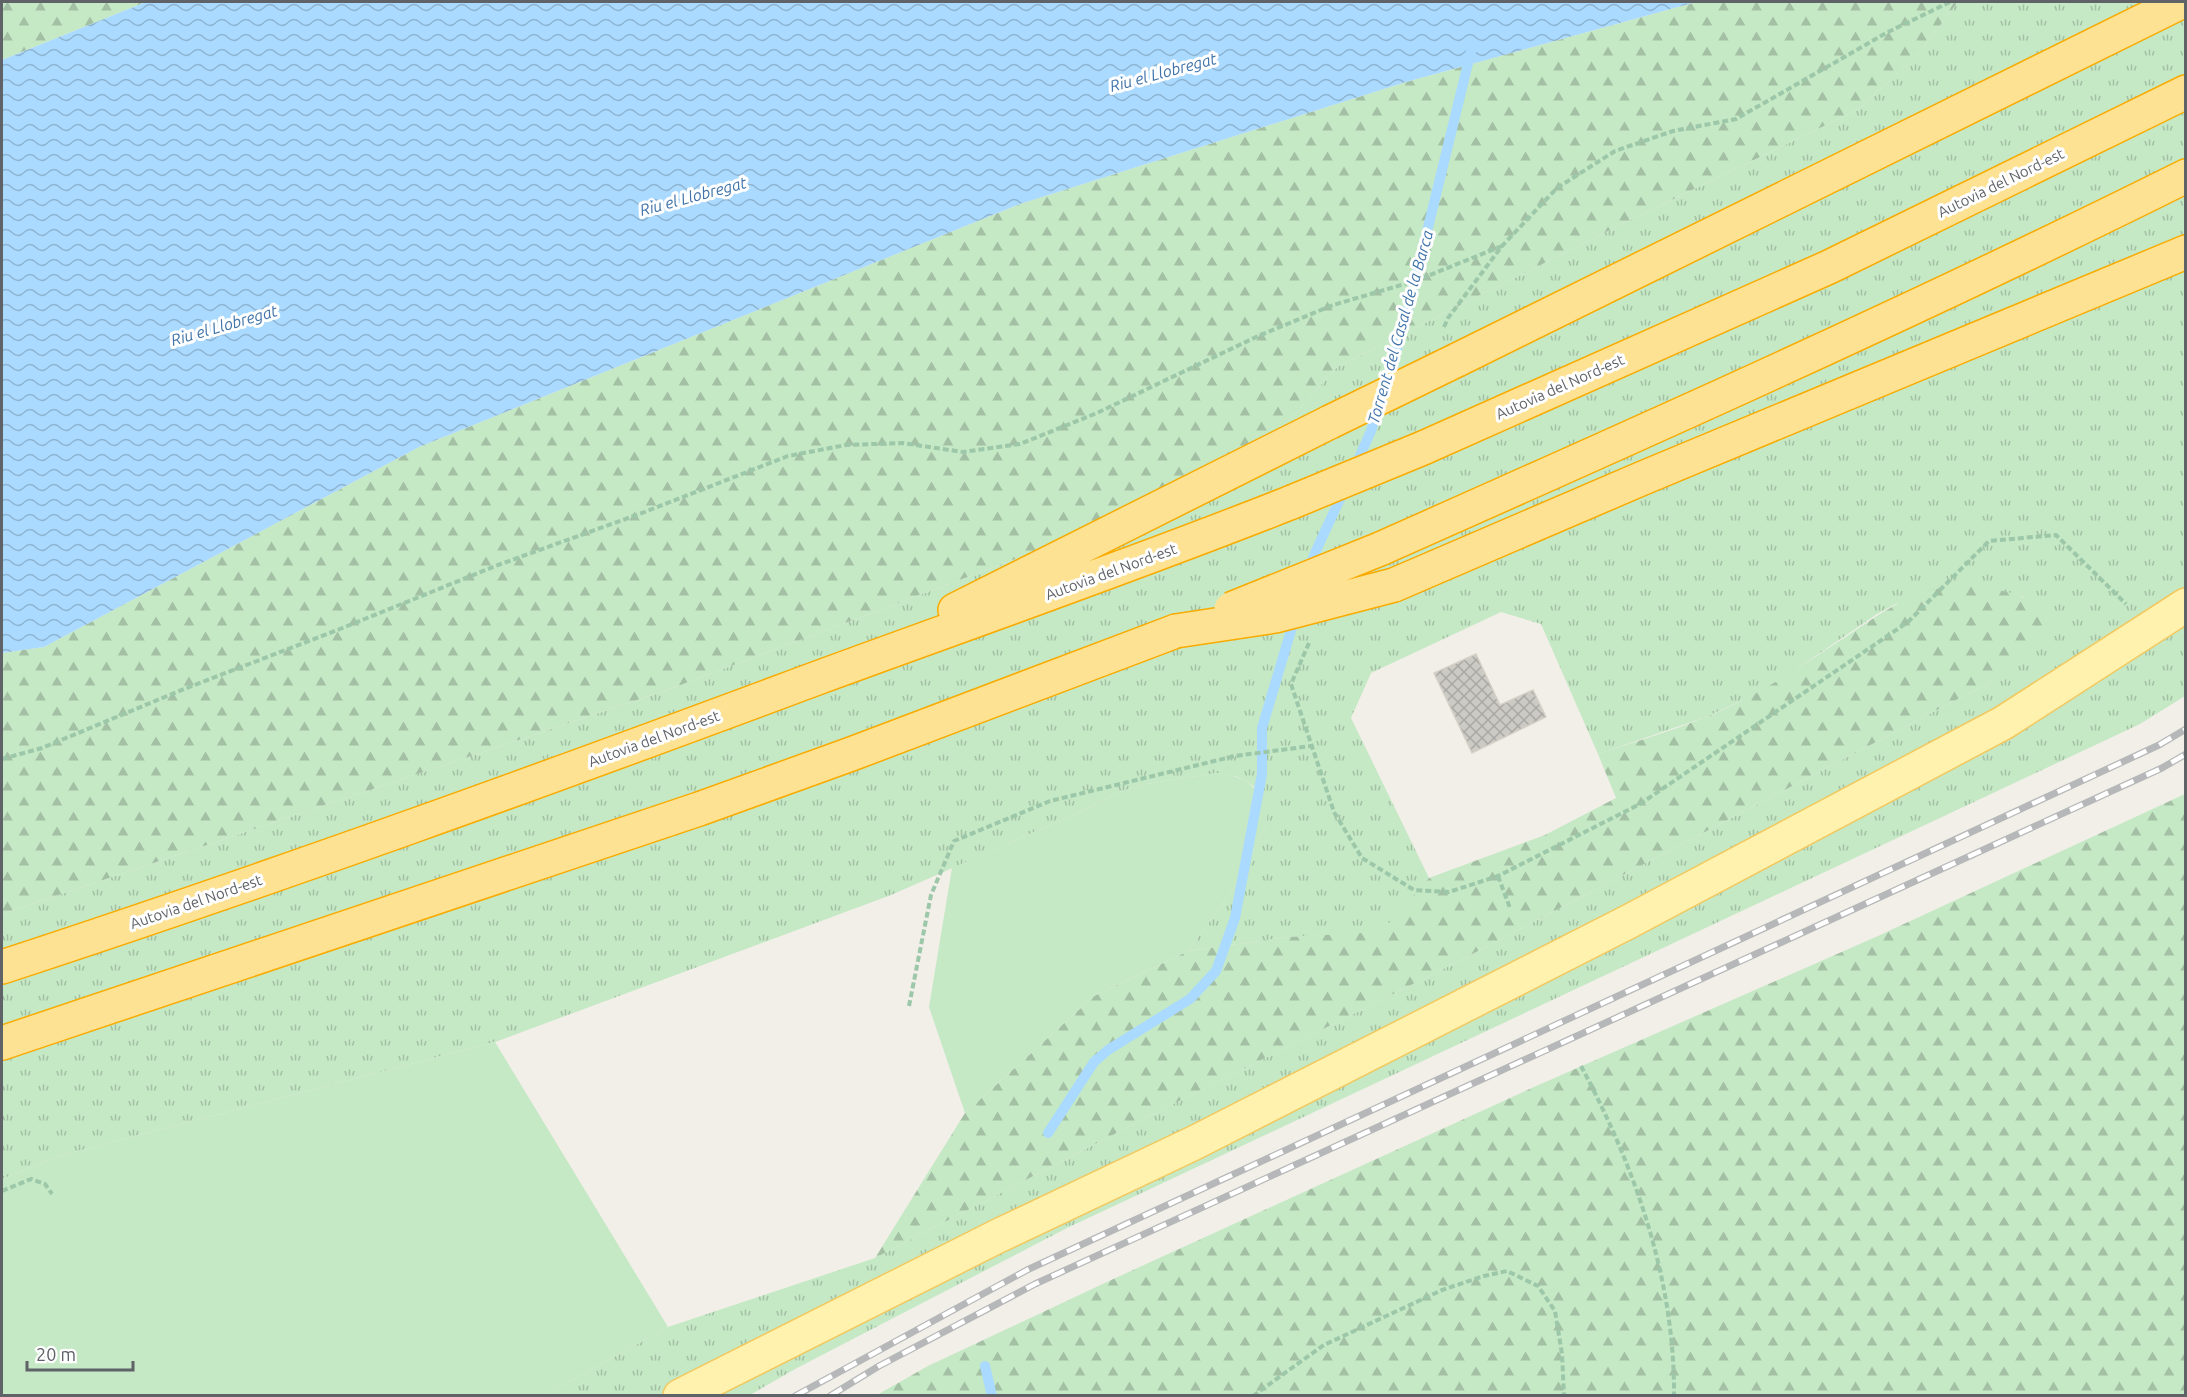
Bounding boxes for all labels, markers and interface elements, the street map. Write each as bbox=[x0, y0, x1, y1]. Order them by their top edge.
water label: Riu el Llobregat bbox=[1108, 49, 1219, 95]
street label: Autovia del Nord-est bbox=[1935, 145, 2067, 221]
water label: Riu el Llobregat bbox=[638, 173, 749, 219]
water label: Torrent del Casal de la Barca bbox=[1364, 228, 1436, 426]
water label: Riu el Llobregat bbox=[169, 301, 280, 349]
street label: Autovia del Nord-est bbox=[1493, 351, 1627, 422]
street label: Autovia del Nord-est bbox=[1043, 540, 1179, 603]
street label: Autovia del Nord-est bbox=[586, 707, 722, 770]
street label: Autovia del Nord-est bbox=[128, 871, 264, 932]
scale bar bbox=[27, 1334, 134, 1372]
text: 20 m bbox=[36, 1344, 76, 1364]

